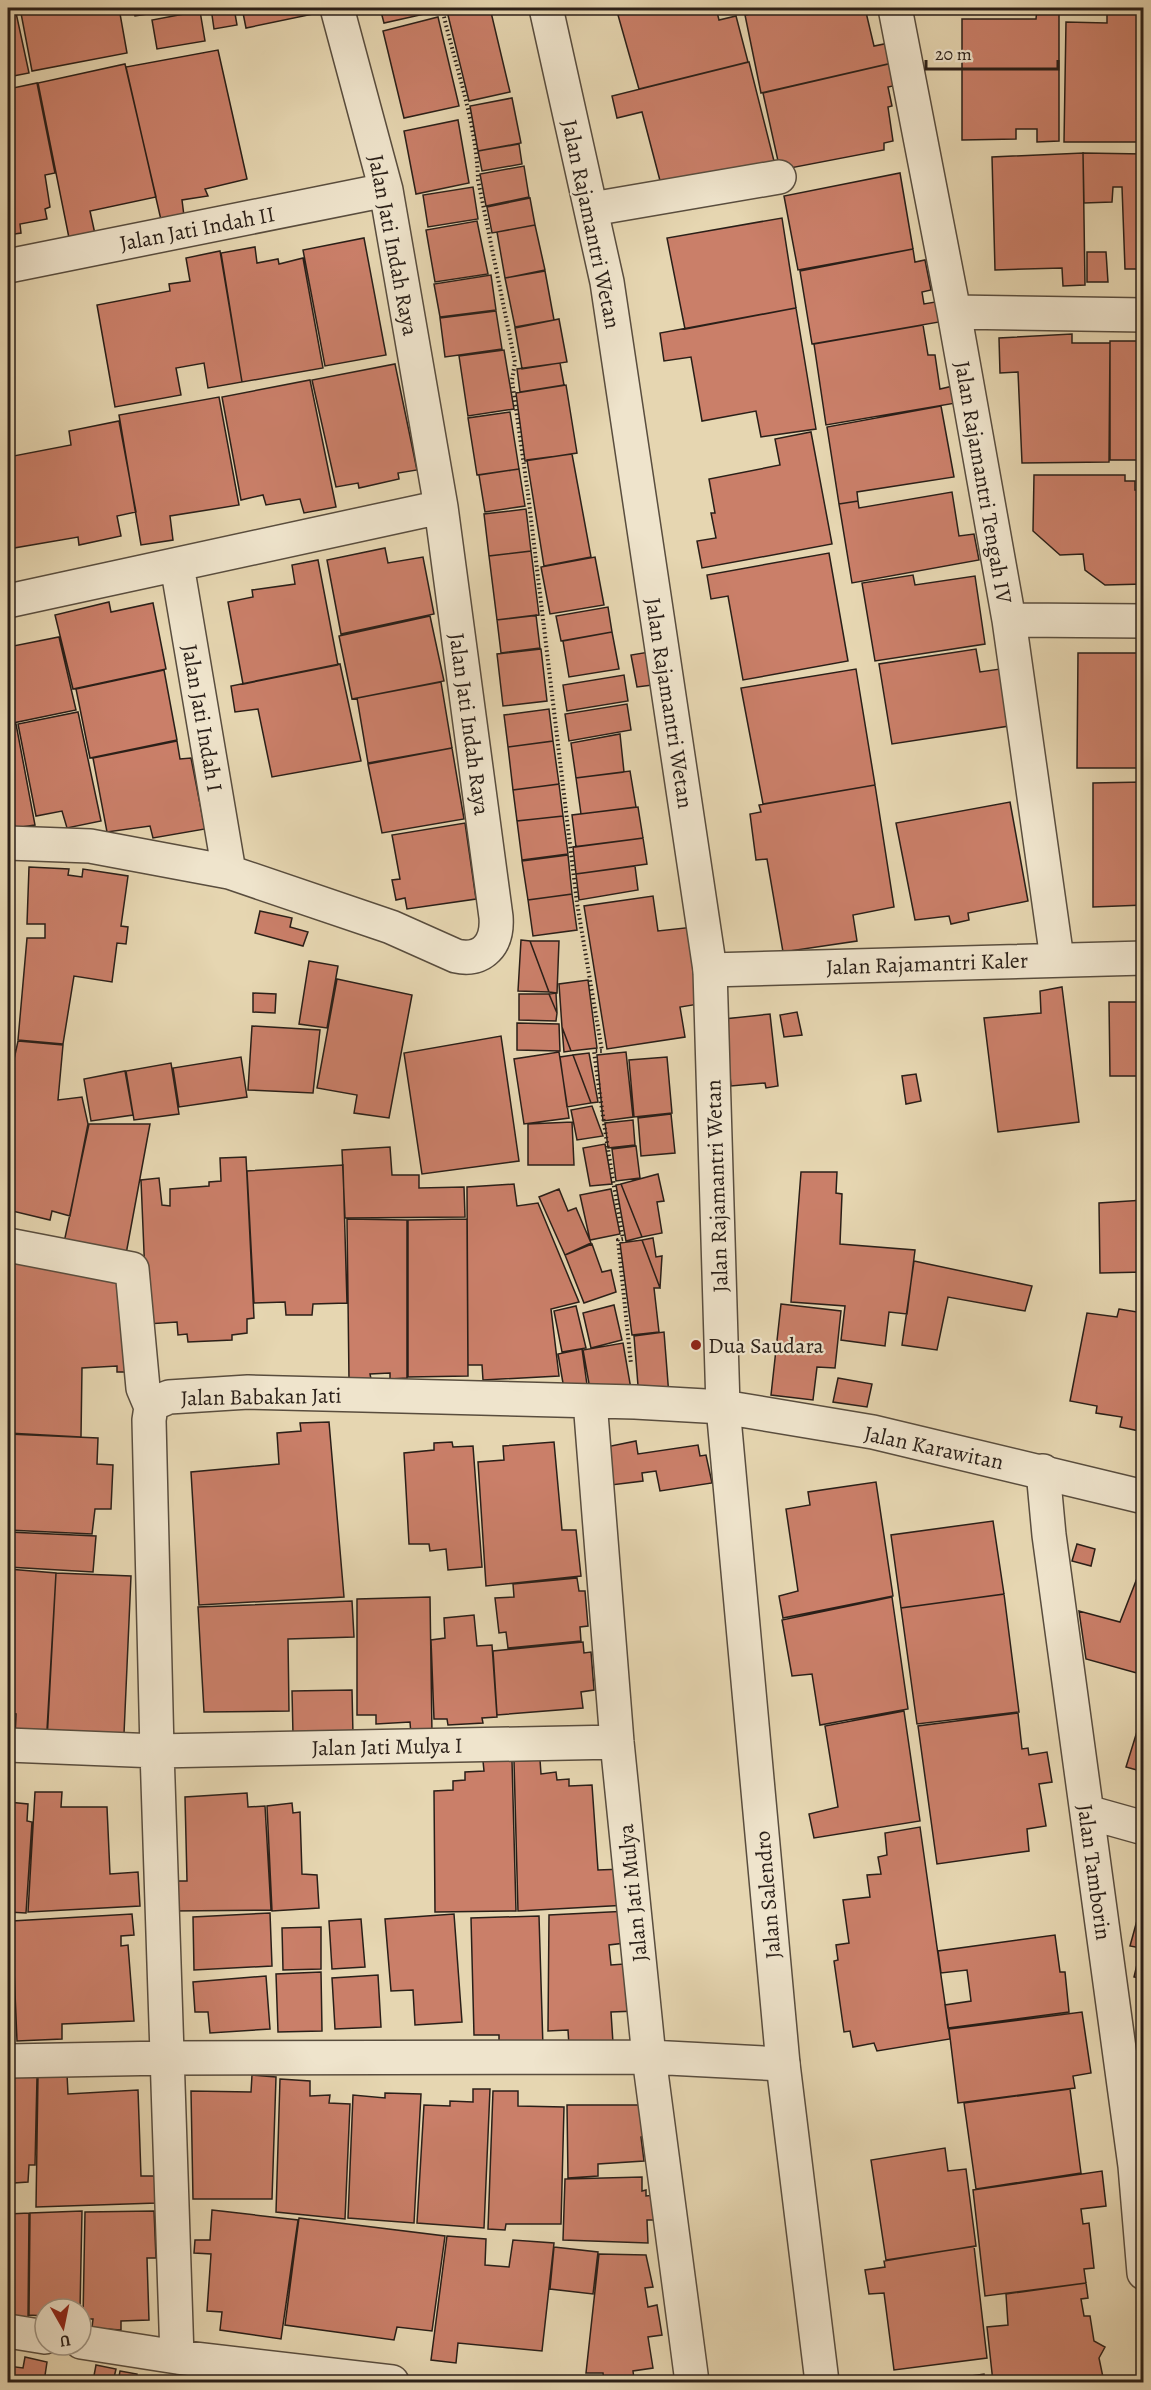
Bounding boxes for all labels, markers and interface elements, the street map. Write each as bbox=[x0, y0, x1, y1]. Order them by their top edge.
scale bar bbox=[926, 33, 1058, 71]
text: 20 m bbox=[935, 42, 972, 66]
street label: Jalan Rajamantri Wetan bbox=[554, 117, 628, 331]
street label: Jalan Jati Indah Raya bbox=[361, 152, 425, 339]
street label: Jalan Jati Indah II bbox=[117, 199, 277, 259]
street label: Jalan Rajamantri Tengah IV bbox=[947, 359, 1019, 606]
street label: Jalan Rajamantri Wetan bbox=[638, 596, 700, 811]
street label: Jalan Jati Indah Raya bbox=[441, 631, 497, 818]
street label: Jalan Jati Indah I bbox=[174, 642, 230, 794]
street label: Jalan Rajamantri Kaler bbox=[825, 945, 1029, 983]
street label: Jalan Rajamantri Wetan bbox=[698, 1079, 736, 1293]
place label: Dua Saudara bbox=[708, 1331, 825, 1361]
marker: Dua Saudara bbox=[689, 1338, 703, 1352]
street label: Jalan Babakan Jati bbox=[180, 1381, 342, 1413]
street label: Jalan Karawitan bbox=[861, 1419, 1006, 1477]
street label: Jalan Jati Mulya I bbox=[311, 1731, 463, 1763]
street label: Jalan Tamborin bbox=[1070, 1802, 1118, 1942]
street label: Jalan Jati Mulya bbox=[611, 1822, 655, 1963]
street label: Jalan Salendro bbox=[747, 1830, 789, 1960]
north arrow bbox=[33, 2297, 93, 2357]
text: U bbox=[58, 2329, 72, 2353]

